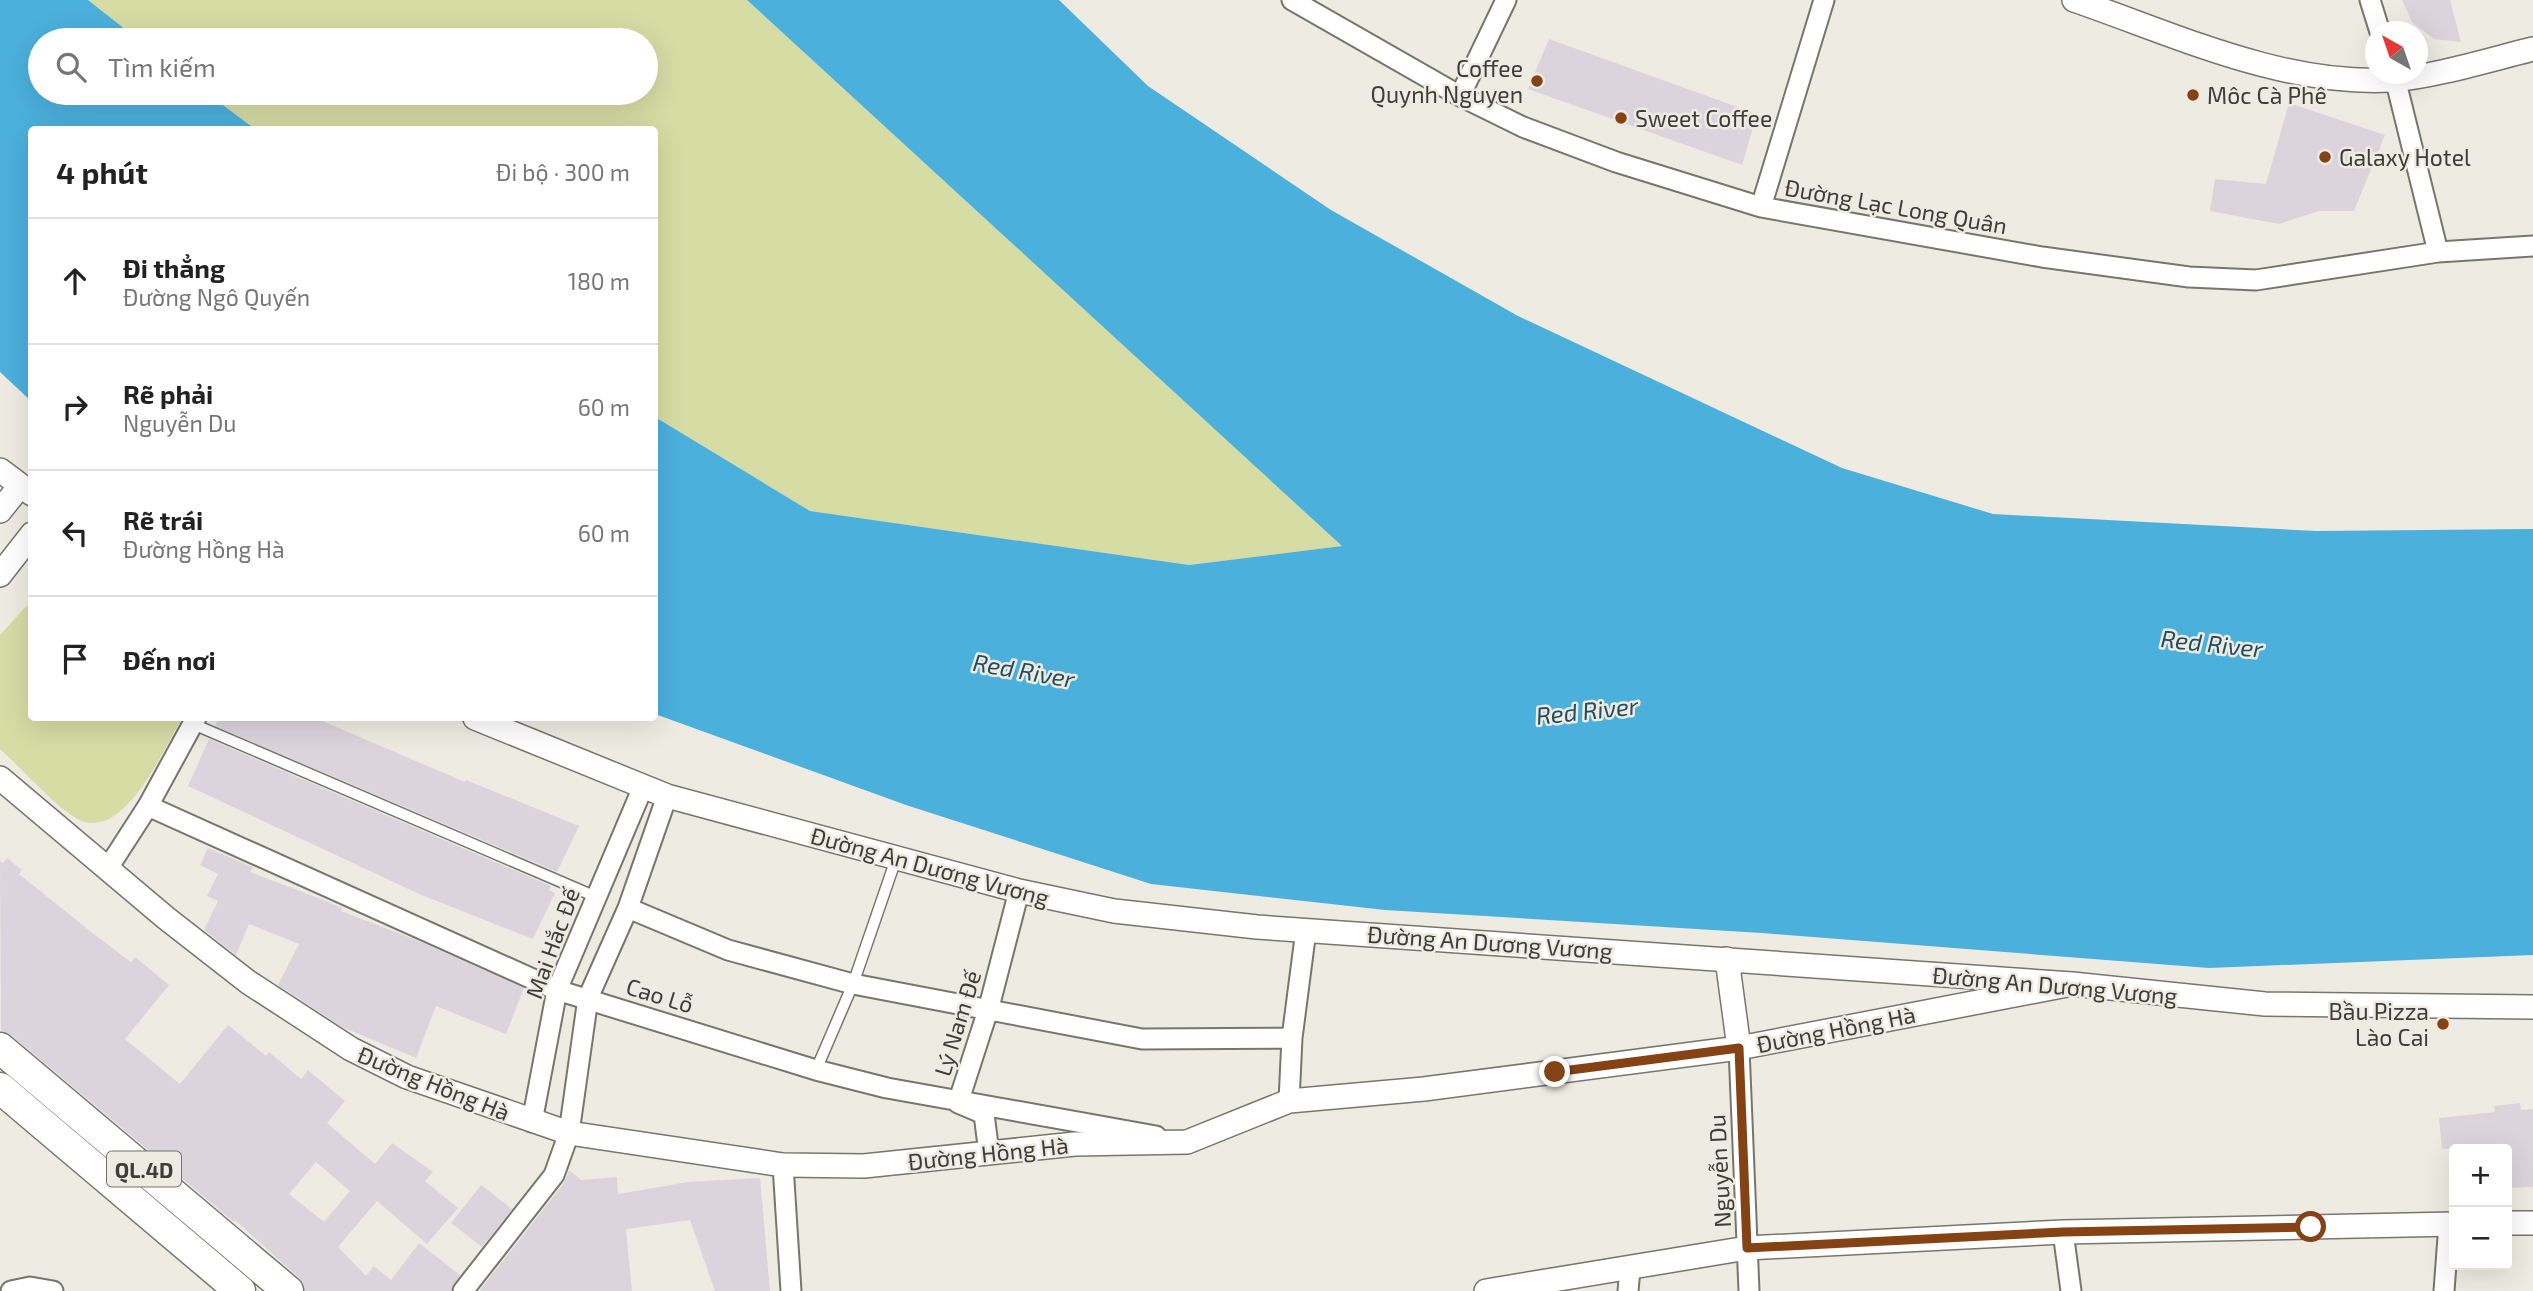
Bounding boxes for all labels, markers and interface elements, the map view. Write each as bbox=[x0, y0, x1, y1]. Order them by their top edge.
north arrow bbox=[2365, 21, 2428, 84]
search box bbox=[28, 28, 658, 105]
icon: search bbox=[52, 48, 90, 86]
text: Tìm kiếm bbox=[108, 51, 216, 82]
place label: Coffee Quynh Nguyen bbox=[1371, 54, 1523, 108]
marker: Coffee Quynh Nguyen bbox=[1529, 73, 1545, 89]
place label: Môc Cà Phê bbox=[2207, 81, 2327, 109]
marker: Môc Cà Phê bbox=[2185, 87, 2201, 103]
place label: Sweet Coffee bbox=[1635, 104, 1772, 132]
marker: Sweet Coffee bbox=[1613, 110, 1629, 126]
place label: Galaxy Hotel bbox=[2339, 143, 2471, 171]
marker: Galaxy Hotel bbox=[2317, 149, 2333, 165]
text: 4 phút bbox=[56, 154, 148, 190]
text: Đi bộ · 300 m bbox=[496, 158, 630, 186]
street label: Đường Lạc Long Quân bbox=[1783, 173, 2009, 239]
text: Đi thẳng bbox=[123, 252, 225, 283]
icon: ahead bbox=[56, 262, 94, 300]
text: 180 m bbox=[568, 267, 630, 295]
text: Đường Ngô Quyến bbox=[123, 283, 310, 311]
text: Rẽ phải bbox=[123, 378, 213, 409]
icon: right bbox=[56, 388, 94, 426]
text: 60 m bbox=[578, 393, 630, 421]
text: Nguyễn Du bbox=[123, 409, 236, 437]
text: Rẽ trái bbox=[123, 504, 203, 535]
icon: left bbox=[56, 514, 94, 552]
text: 60 m bbox=[578, 519, 630, 547]
text: Đường Hồng Hà bbox=[123, 535, 285, 563]
water label: Red River bbox=[2159, 623, 2265, 663]
icon: arrive bbox=[56, 640, 94, 678]
text: Đến nơi bbox=[123, 644, 216, 675]
water label: Red River bbox=[971, 647, 1077, 693]
water label: Red River bbox=[1534, 690, 1640, 730]
street label: Đường An Dương Vương bbox=[808, 821, 1052, 911]
street label: Mai Hắc Đế bbox=[519, 883, 585, 1002]
street label: Đường An Dương Vương bbox=[1366, 919, 1614, 965]
street label: Đường An Dương Vương bbox=[1931, 960, 2179, 1010]
street label: Lý Nam Đế bbox=[928, 966, 986, 1079]
street label: Cao Lỗ bbox=[623, 972, 697, 1018]
place label: Bầu Pizza Lào Cai bbox=[2329, 997, 2429, 1051]
street label: Đường Hồng Hà bbox=[1754, 1000, 1918, 1058]
marker: Bầu Pizza Lào Cai bbox=[2435, 1016, 2451, 1032]
street label: Đường Hồng Hà bbox=[354, 1040, 514, 1126]
route end bbox=[1539, 1056, 1570, 1087]
street label: Nguyễn Du bbox=[1702, 1114, 1736, 1228]
street label: Đường Hồng Hà bbox=[906, 1131, 1070, 1175]
map controls bbox=[2449, 1144, 2512, 1270]
button: + bbox=[2449, 1144, 2512, 1207]
road number: QL.4D bbox=[107, 1152, 181, 1186]
button: − bbox=[2449, 1207, 2512, 1270]
route start bbox=[2295, 1211, 2326, 1242]

